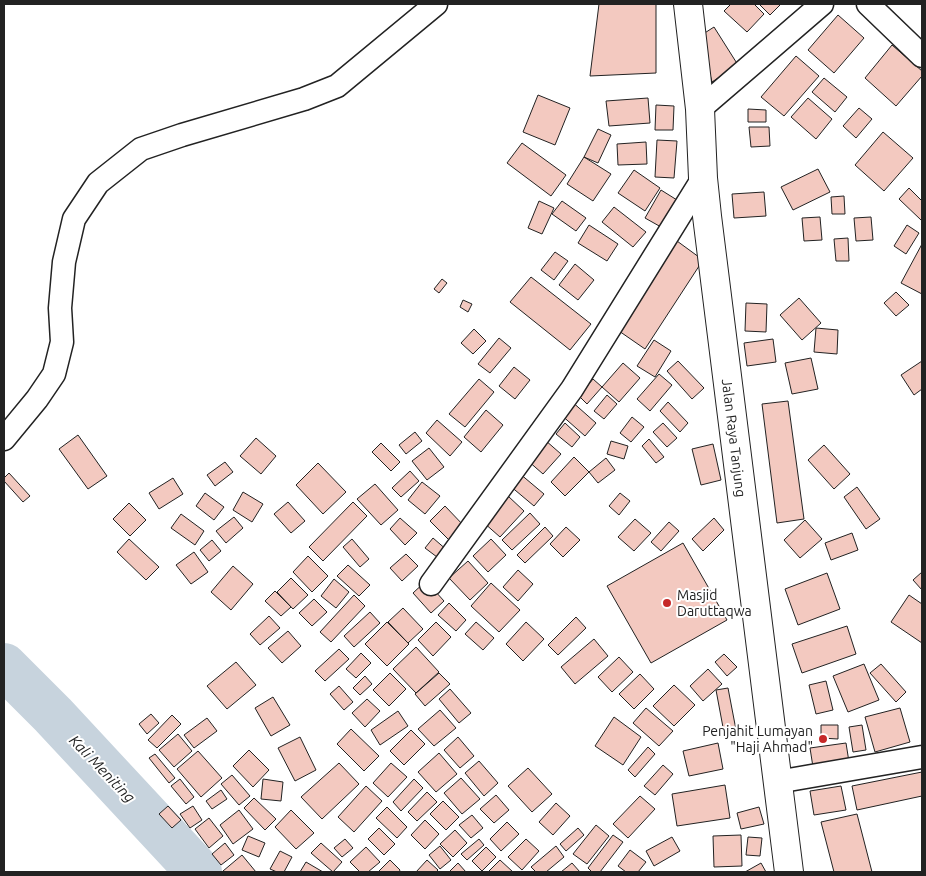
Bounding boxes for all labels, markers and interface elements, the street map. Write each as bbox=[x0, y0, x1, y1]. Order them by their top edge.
street label: Jalan Raya Tanjung bbox=[719, 378, 749, 498]
place label: Masjid Daruttaqwa bbox=[677, 587, 752, 619]
marker: Masjid Daruttaqwa bbox=[661, 597, 673, 609]
place label: Penjahit Lumayan "Haji Ahmad" bbox=[702, 723, 813, 755]
water label: Kali Meniting bbox=[66, 732, 139, 806]
marker: Penjahit Lumayan "Haji Ahmad" bbox=[817, 733, 829, 745]

